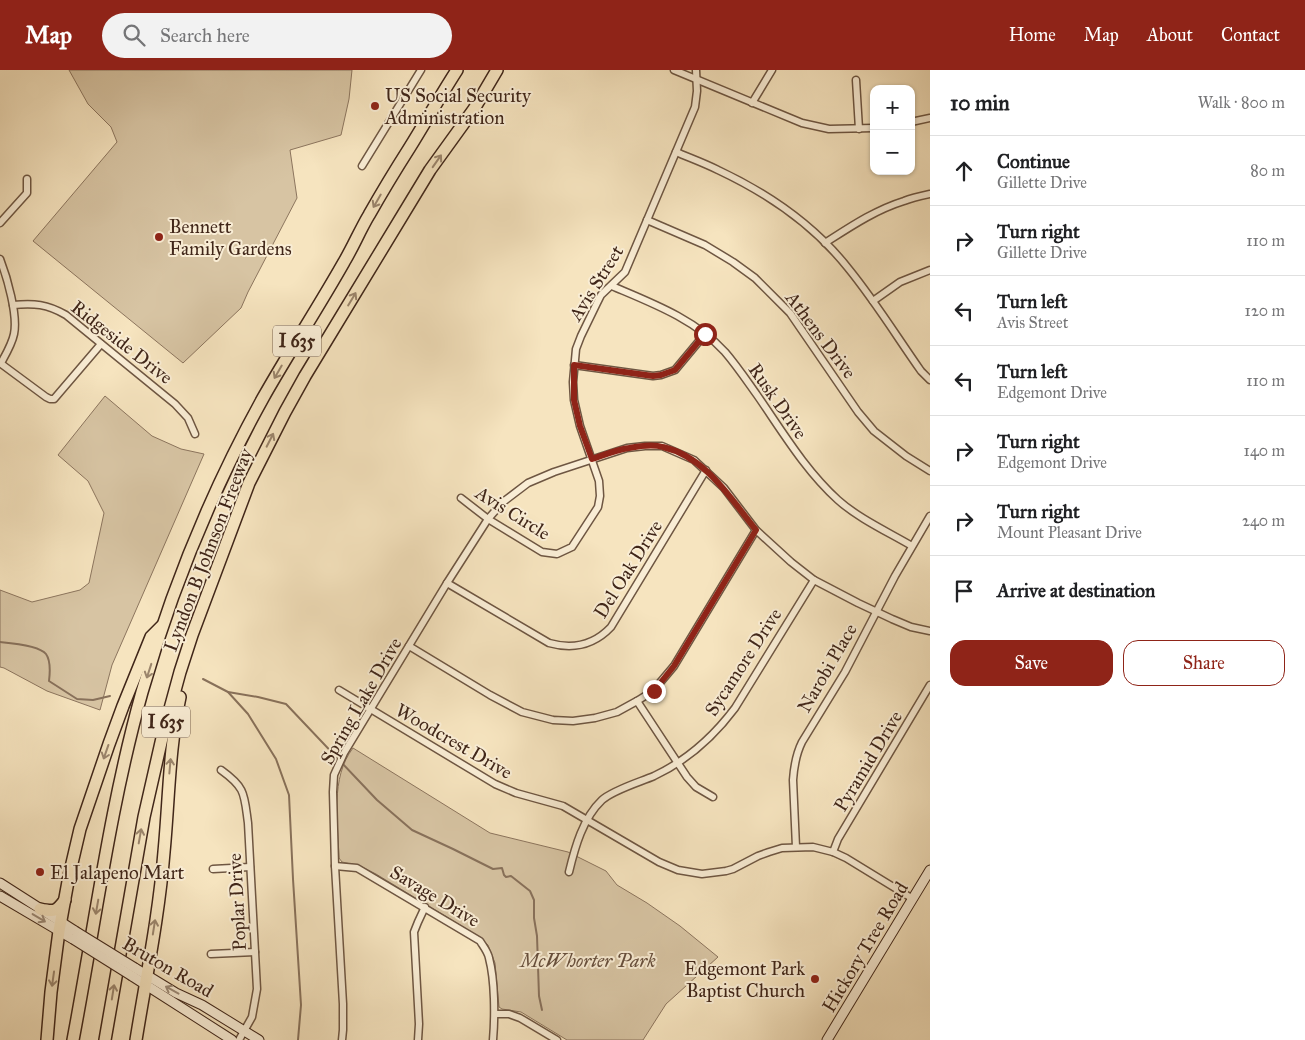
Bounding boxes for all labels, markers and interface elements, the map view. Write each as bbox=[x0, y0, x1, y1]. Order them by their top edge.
search box bbox=[102, 13, 452, 58]
text: Map bbox=[25, 20, 72, 50]
icon: search bbox=[120, 21, 148, 49]
text: Search here bbox=[160, 24, 250, 47]
text: Home bbox=[1009, 24, 1056, 46]
text: Map bbox=[1084, 24, 1119, 46]
text: About bbox=[1147, 24, 1193, 46]
text: Contact bbox=[1221, 24, 1280, 46]
place label: US Social Security Administration bbox=[384, 84, 532, 129]
map controls bbox=[870, 85, 915, 175]
button: + bbox=[870, 85, 915, 130]
text: 10 min bbox=[950, 90, 1010, 116]
text: Walk · 800 m bbox=[1198, 93, 1285, 112]
marker: US Social Security Administration bbox=[369, 100, 381, 112]
button: − bbox=[870, 130, 915, 175]
text: Continue bbox=[997, 150, 1070, 173]
one-way arrow bbox=[432, 154, 442, 168]
icon: ahead bbox=[950, 157, 978, 185]
text: 80 m bbox=[1250, 161, 1285, 180]
text: Gillette Drive bbox=[997, 173, 1087, 192]
one-way arrow bbox=[371, 194, 381, 208]
place label: Bennett Family Gardens bbox=[169, 215, 292, 260]
text: Turn right bbox=[997, 220, 1080, 243]
icon: right bbox=[950, 227, 978, 255]
marker: Bennett Family Gardens bbox=[153, 231, 165, 243]
text: 110 m bbox=[1246, 231, 1285, 250]
street label: Avis Street bbox=[563, 241, 628, 326]
text: Gillette Drive bbox=[997, 243, 1087, 262]
street label: Athens Drive bbox=[780, 286, 861, 383]
text: Turn left bbox=[997, 290, 1067, 313]
one-way arrow bbox=[347, 293, 357, 307]
street label: Ridgeside Drive bbox=[66, 295, 177, 390]
icon: left bbox=[950, 297, 978, 325]
text: 120 m bbox=[1245, 301, 1285, 320]
text: Avis Street bbox=[997, 313, 1068, 332]
route start bbox=[694, 323, 717, 346]
road number: I 635 bbox=[273, 326, 321, 356]
street label: Rusk Drive bbox=[744, 359, 812, 443]
text: Turn left bbox=[997, 360, 1067, 383]
one-way arrow bbox=[273, 364, 282, 379]
icon: left bbox=[950, 367, 978, 395]
text: 110 m bbox=[1246, 371, 1285, 390]
text: Edgemont Drive bbox=[997, 383, 1107, 402]
text: Turn right bbox=[997, 430, 1080, 453]
one-way arrow bbox=[266, 433, 275, 448]
icon: right bbox=[950, 437, 978, 465]
text: 140 m bbox=[1244, 441, 1285, 460]
street label: Lyndon B Johnson Freeway bbox=[159, 444, 259, 655]
text: Edgemont Drive bbox=[997, 453, 1107, 472]
street label: Avis Circle bbox=[471, 481, 555, 545]
text: Turn right bbox=[997, 500, 1080, 523]
icon: right bbox=[950, 507, 978, 535]
text: 240 m bbox=[1242, 511, 1285, 530]
street label: Del Oak Drive bbox=[589, 516, 667, 622]
text: Mount Pleasant Drive bbox=[997, 523, 1142, 542]
icon: arrive bbox=[950, 577, 978, 605]
text: Arrive at destination bbox=[997, 579, 1155, 602]
street label: Sycamore Drive bbox=[700, 604, 786, 720]
street label: Narobi Place bbox=[792, 619, 862, 717]
street label: Spring Lake Drive bbox=[315, 633, 408, 769]
button: Save bbox=[950, 640, 1113, 686]
button: Share bbox=[1123, 640, 1285, 686]
one-way arrow bbox=[143, 663, 153, 679]
route end bbox=[643, 680, 666, 703]
street label: Woodcrest Drive bbox=[392, 698, 516, 784]
road number: I 635 bbox=[142, 706, 190, 738]
street label: Pyramid Drive bbox=[829, 706, 907, 816]
one-way arrow bbox=[101, 743, 110, 759]
one-way arrow bbox=[165, 758, 175, 774]
one-way arrow bbox=[136, 828, 146, 844]
street label: Poplar Drive bbox=[223, 852, 251, 951]
street label: Savage Drive bbox=[385, 860, 484, 933]
place label: El Jalapeno Mart bbox=[50, 861, 185, 885]
marker: El Jalapeno Mart bbox=[34, 866, 46, 878]
street label: Hickory Tree Road bbox=[817, 877, 913, 1016]
one-way arrow bbox=[92, 899, 102, 915]
one-way arrow bbox=[31, 914, 45, 924]
one-way arrow bbox=[149, 920, 159, 936]
street label: Bruton Road bbox=[118, 932, 218, 1002]
park label: McWhorter Park bbox=[518, 949, 656, 972]
place label: Edgemont Park Baptist Church bbox=[684, 957, 805, 1002]
one-way arrow bbox=[47, 971, 57, 987]
marker: Edgemont Park Baptist Church bbox=[809, 973, 821, 985]
one-way arrow bbox=[108, 984, 118, 1000]
one-way arrow bbox=[165, 985, 180, 995]

